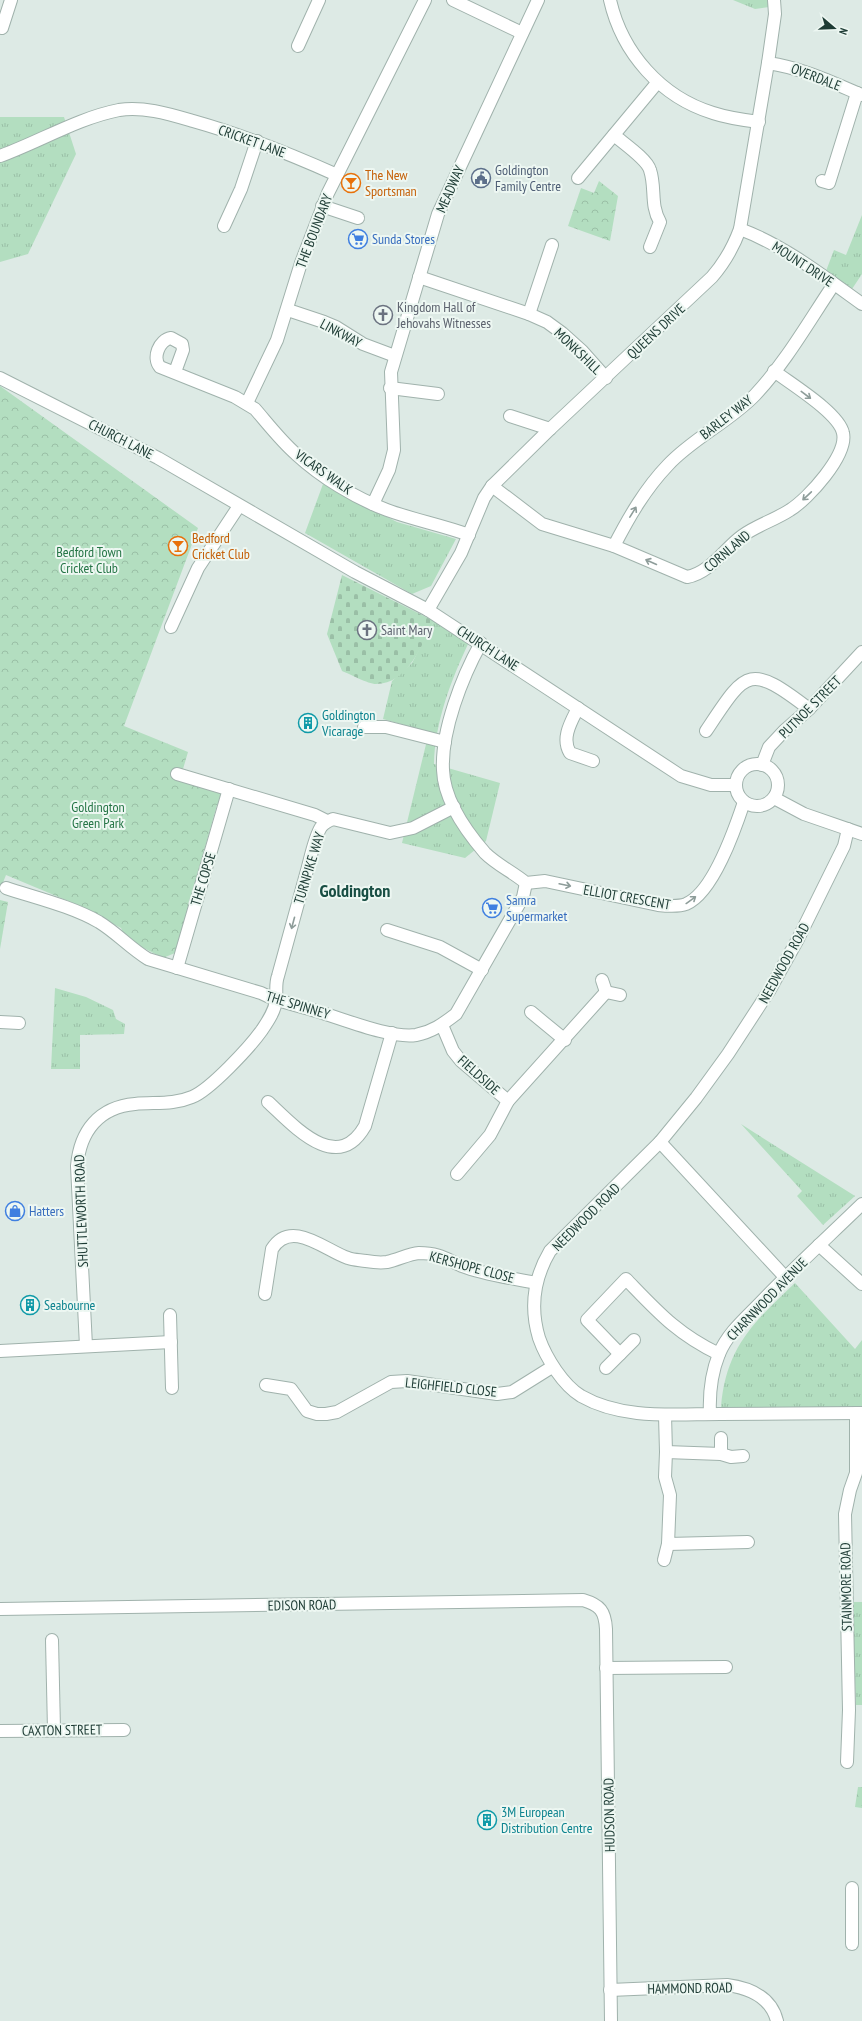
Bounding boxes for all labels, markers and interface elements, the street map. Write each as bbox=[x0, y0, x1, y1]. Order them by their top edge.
north arrow bbox=[814, 8, 854, 48]
text: N bbox=[836, 26, 851, 36]
street label: OVERDALE bbox=[788, 59, 844, 95]
street label: CRICKET LANE bbox=[216, 120, 288, 162]
place label: Goldington Family Centre bbox=[495, 161, 561, 195]
street label: MEADWAY bbox=[432, 162, 469, 215]
place label: The New Sportsman bbox=[365, 166, 417, 200]
public building icon: Goldington Family Centre bbox=[470, 167, 492, 189]
bar icon: The New Sportsman bbox=[340, 172, 362, 194]
street label: THE BOUNDARY bbox=[292, 191, 337, 271]
supermarket icon: Sunda Stores bbox=[347, 228, 369, 250]
place label: Sunda Stores bbox=[372, 230, 435, 248]
street label: MOUNT DRIVE bbox=[769, 237, 837, 291]
place label: Kingdom Hall of Jehovahs Witnesses bbox=[396, 298, 491, 332]
street label: QUEENS DRIVE bbox=[623, 299, 689, 363]
church icon: Kingdom Hall of Jehovahs Witnesses bbox=[372, 304, 394, 326]
street label: LINKWAY bbox=[317, 315, 365, 352]
street label: MONKSHILL bbox=[550, 324, 606, 378]
street label: BARLEY WAY bbox=[696, 390, 756, 443]
one-way arrow bbox=[800, 390, 811, 399]
street label: CHURCH LANE bbox=[86, 415, 156, 463]
street label: VICARS WALK bbox=[291, 445, 356, 498]
one-way arrow bbox=[802, 491, 812, 501]
one-way arrow bbox=[628, 506, 637, 517]
street label: CORNLAND bbox=[700, 526, 754, 576]
place label: Bedford Cricket Club bbox=[192, 529, 250, 563]
bar icon: Bedford Cricket Club bbox=[167, 535, 189, 557]
park label: Bedford Town Cricket Club bbox=[56, 543, 122, 577]
one-way arrow bbox=[645, 558, 657, 565]
church icon: Saint Mary bbox=[356, 619, 378, 641]
place label: Saint Mary bbox=[381, 621, 433, 639]
street label: CHURCH LANE bbox=[454, 621, 522, 675]
street label: PUTNOE STREET bbox=[775, 671, 846, 742]
place label: Goldington Vicarage bbox=[321, 706, 375, 740]
building icon: Goldington Vicarage bbox=[297, 712, 319, 734]
park label: Goldington Green Park bbox=[71, 798, 125, 832]
street label: TURNPIKE WAY bbox=[290, 829, 329, 906]
street label: THE COPSE bbox=[186, 850, 220, 908]
district label: Goldington bbox=[320, 879, 390, 902]
street label: ELLIOT CRESCENT bbox=[582, 880, 673, 914]
one-way arrow bbox=[558, 882, 571, 890]
place label: Samra Supermarket bbox=[506, 891, 567, 925]
one-way arrow bbox=[686, 896, 697, 904]
supermarket icon: Samra Supermarket bbox=[481, 897, 503, 919]
one-way arrow bbox=[289, 917, 296, 930]
street label: NEEDWOOD ROAD bbox=[755, 920, 813, 1006]
street label: THE SPINNEY bbox=[264, 987, 333, 1023]
street label: FIELDSIDE bbox=[454, 1051, 504, 1099]
street label: SHUTTLEWORTH ROAD bbox=[70, 1154, 92, 1268]
street label: NEEDWOOD ROAD bbox=[548, 1179, 624, 1255]
shop icon: Hatters bbox=[4, 1200, 26, 1222]
place label: Hatters bbox=[29, 1202, 64, 1220]
street label: KERSHOPE CLOSE bbox=[428, 1247, 516, 1287]
street label: CHARNWOOD AVENUE bbox=[723, 1254, 811, 1344]
building icon: Seabourne bbox=[19, 1294, 41, 1316]
place label: Seabourne bbox=[44, 1296, 96, 1314]
street label: LEIGHFIELD CLOSE bbox=[404, 1373, 498, 1401]
street label: STAINMORE ROAD bbox=[836, 1542, 856, 1632]
street label: EDISON ROAD bbox=[268, 1595, 336, 1615]
street label: CAXTON STREET bbox=[22, 1720, 103, 1740]
street label: HUDSON ROAD bbox=[599, 1778, 619, 1852]
place label: 3M European Distribution Centre bbox=[501, 1803, 593, 1837]
building icon: 3M European Distribution Centre bbox=[476, 1809, 498, 1831]
street label: HAMMOND ROAD bbox=[647, 1978, 733, 1998]

